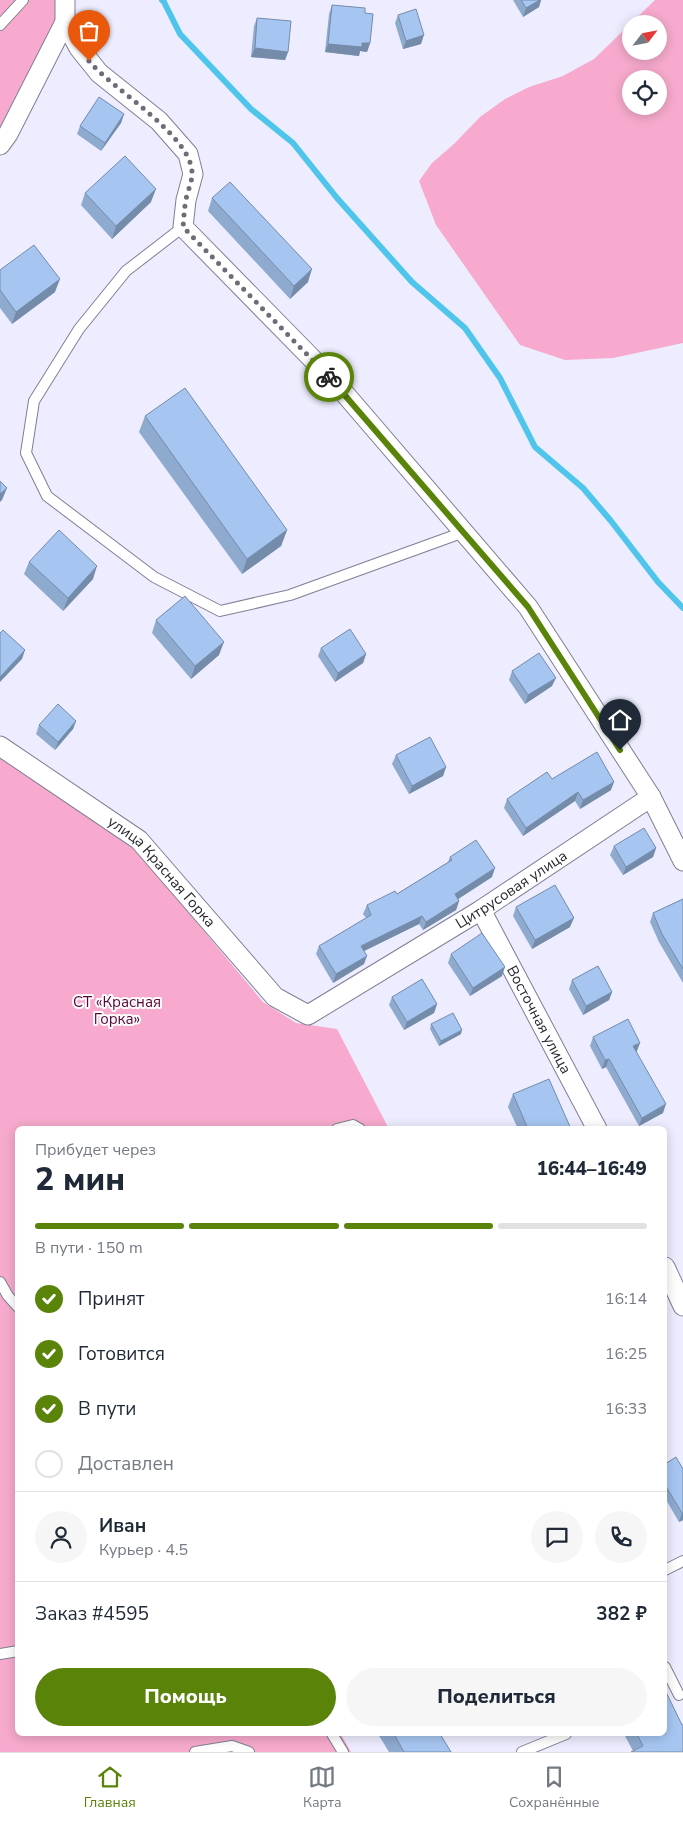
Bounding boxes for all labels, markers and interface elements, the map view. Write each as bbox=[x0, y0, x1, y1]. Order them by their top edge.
pin bbox=[68, 10, 110, 61]
north arrow bbox=[622, 15, 668, 60]
map controls bbox=[622, 15, 667, 115]
icon: bag bbox=[75, 17, 103, 45]
button: locate bbox=[622, 70, 667, 115]
courier bbox=[304, 352, 354, 402]
icon: bike bbox=[315, 363, 343, 391]
pin bbox=[599, 699, 641, 750]
icon: home bbox=[606, 706, 634, 734]
street label: улица Красная Горка bbox=[104, 812, 220, 931]
street label: Цитрусовая улица bbox=[452, 846, 571, 933]
street label: Восточная улица bbox=[502, 962, 576, 1077]
park label: СТ «Красная Горка» bbox=[73, 992, 161, 1029]
text: Прибудет через bbox=[35, 1139, 156, 1161]
text: 16:44–16:49 bbox=[536, 1156, 647, 1182]
text: 2 мин bbox=[35, 1158, 125, 1201]
text: В пути · 150 m bbox=[35, 1237, 143, 1259]
icon: check bbox=[35, 1285, 63, 1313]
text: Принят bbox=[78, 1286, 145, 1312]
text: 16:14 bbox=[605, 1288, 647, 1310]
icon: check bbox=[35, 1340, 63, 1368]
text: Готовится bbox=[78, 1341, 165, 1367]
text: 16:25 bbox=[605, 1343, 647, 1365]
icon: check bbox=[35, 1395, 63, 1423]
text: В пути bbox=[78, 1396, 136, 1422]
text: 16:33 bbox=[605, 1398, 647, 1420]
text: Доставлен bbox=[78, 1451, 174, 1477]
button: person bbox=[35, 1511, 87, 1563]
button: chat bbox=[531, 1511, 583, 1563]
button: phone bbox=[595, 1511, 647, 1563]
text: Иван bbox=[99, 1513, 146, 1539]
text: Курьер · 4.5 bbox=[99, 1539, 188, 1561]
text: Заказ #4595 bbox=[35, 1601, 149, 1627]
text: 382 ₽ bbox=[596, 1601, 647, 1627]
button: Помощь bbox=[35, 1668, 336, 1726]
button: Поделиться bbox=[346, 1668, 647, 1726]
tab: Главная bbox=[84, 1763, 136, 1812]
tab: Карта bbox=[303, 1763, 342, 1812]
tab: Сохранённые bbox=[509, 1763, 599, 1812]

